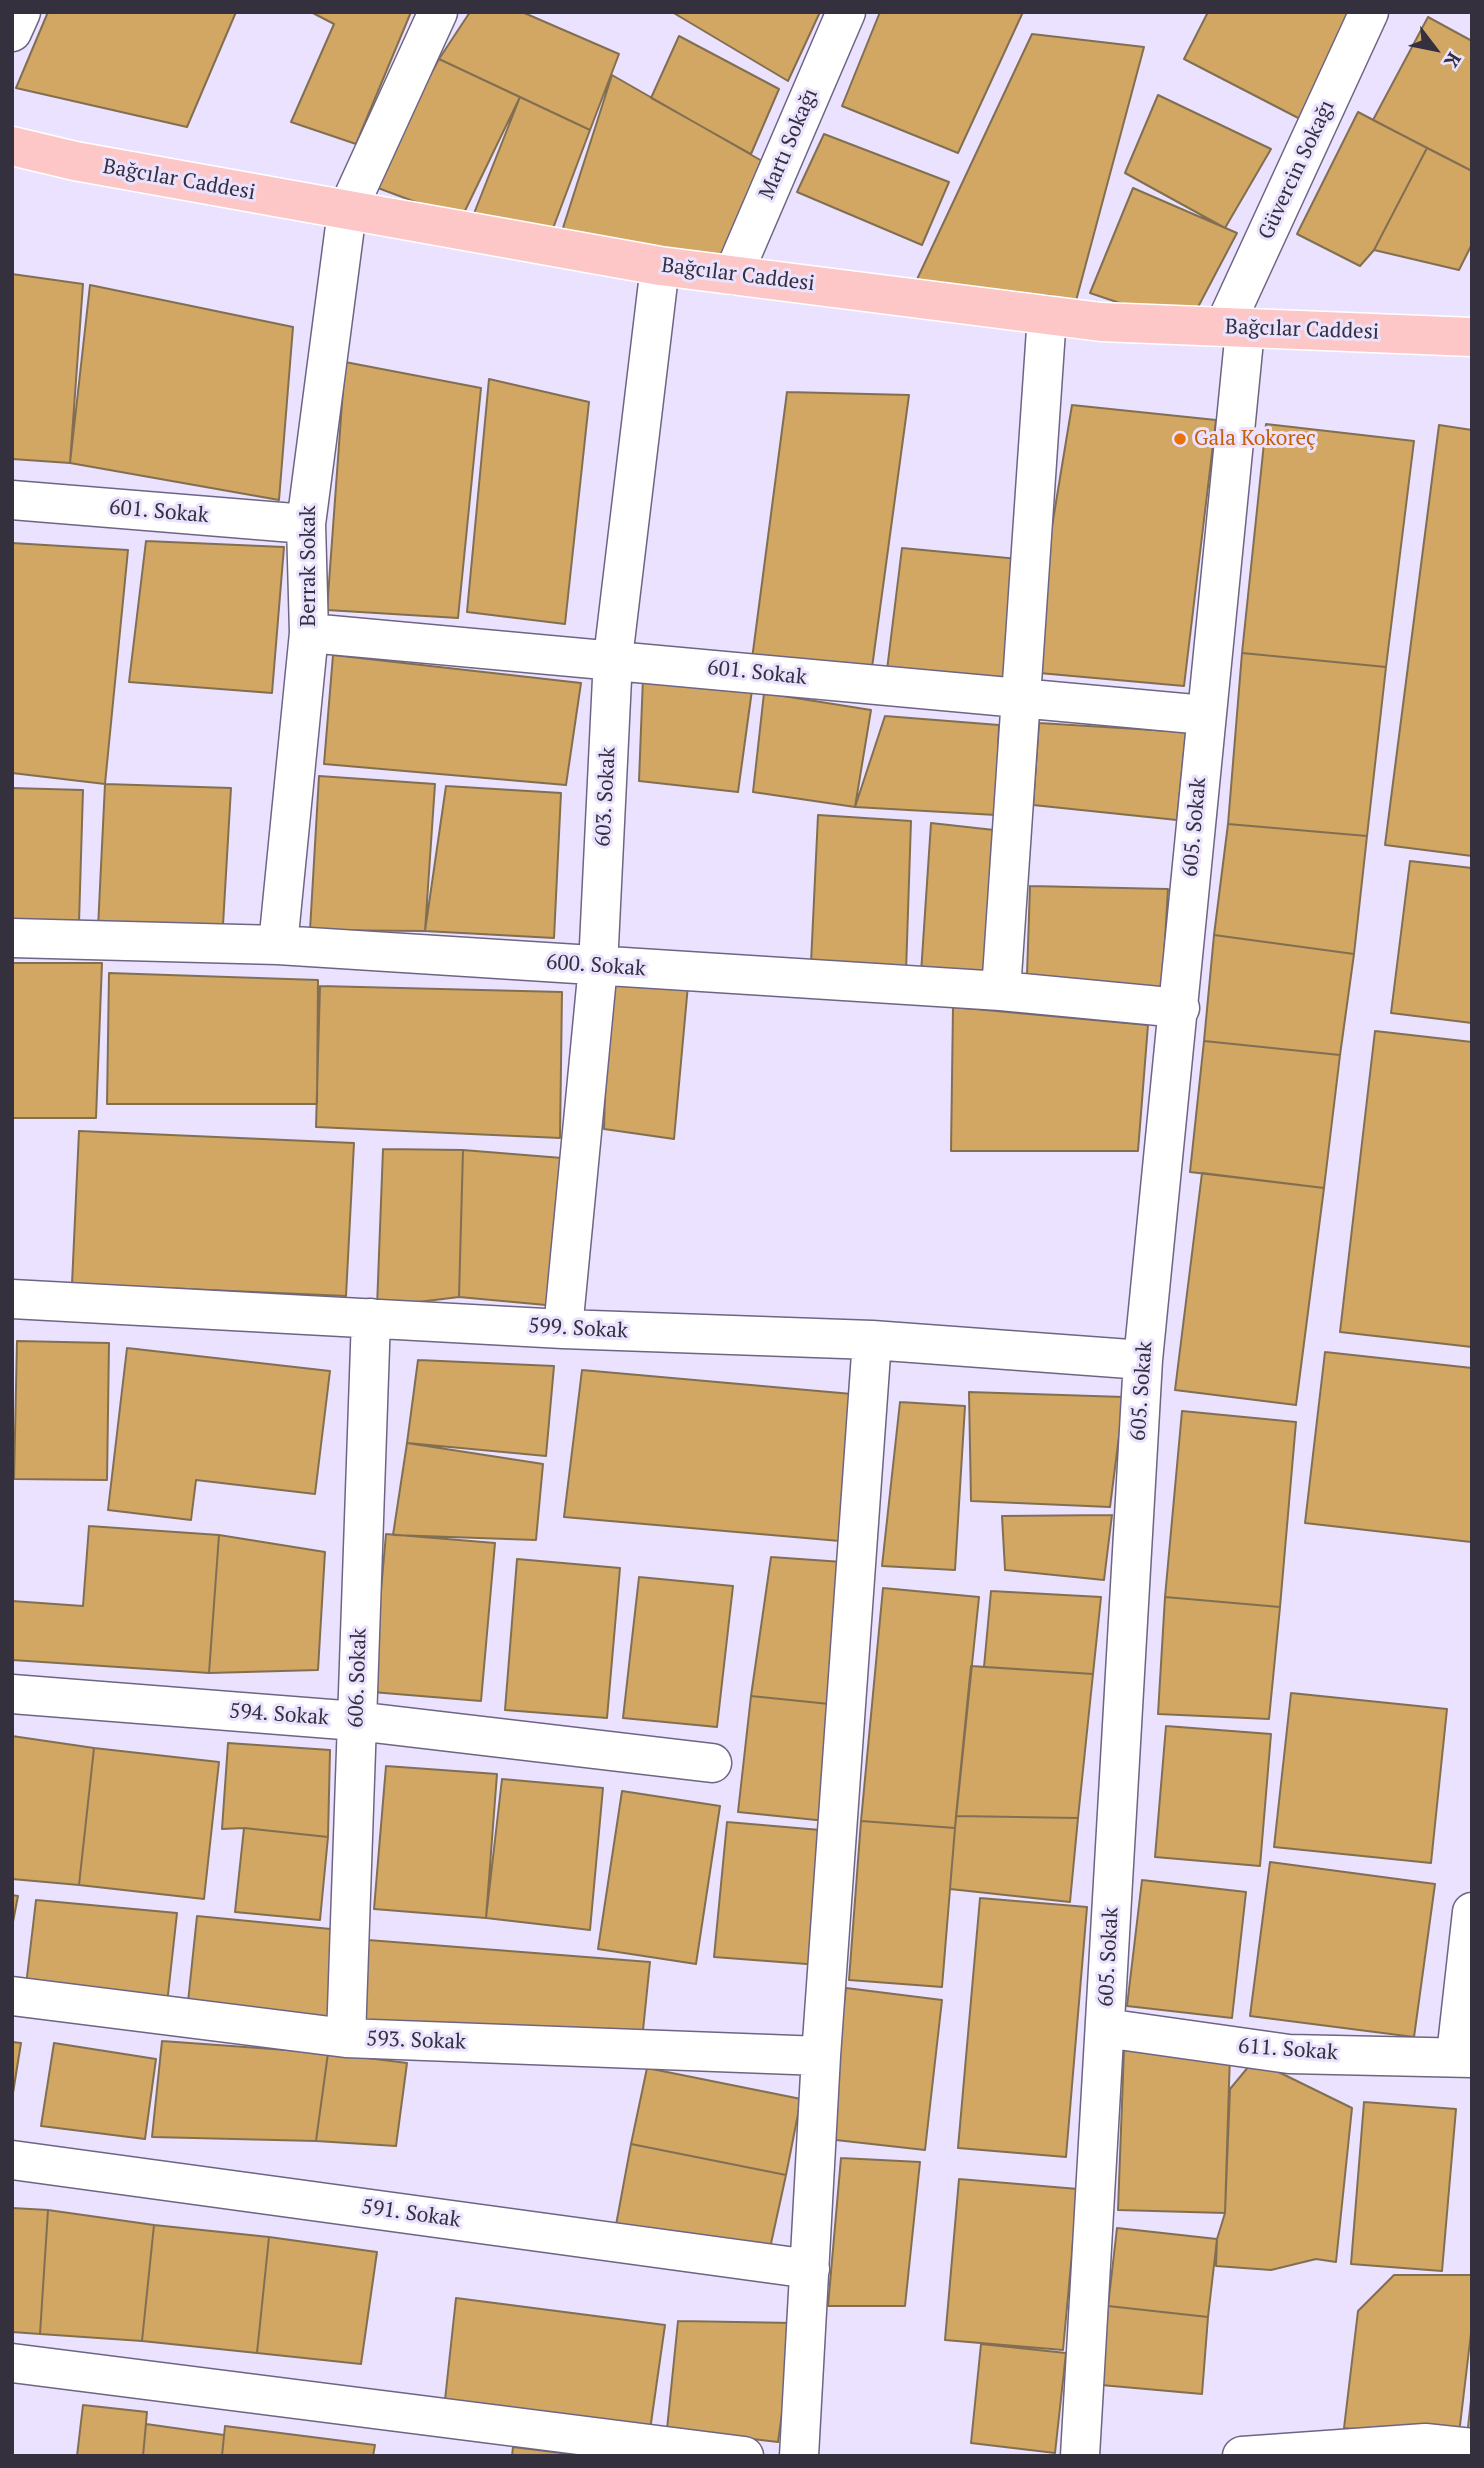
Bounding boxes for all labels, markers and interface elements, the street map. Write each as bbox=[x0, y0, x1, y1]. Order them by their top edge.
north arrow bbox=[1400, 14, 1470, 84]
text: K bbox=[1439, 48, 1467, 73]
street label: Martı Sokağı bbox=[754, 85, 824, 203]
street label: Güvercin Sokağı bbox=[1254, 96, 1340, 244]
street label: Bağcılar Caddesi bbox=[101, 154, 257, 206]
street label: Bağcılar Caddesi bbox=[660, 253, 816, 297]
street label: Bağcılar Caddesi bbox=[1225, 315, 1379, 345]
place label: Gala Kokoreç bbox=[1194, 426, 1316, 452]
marker: Gala Kokoreç bbox=[1172, 431, 1188, 447]
street label: 601. Sokak bbox=[108, 495, 210, 529]
street label: Berrak Sokak bbox=[296, 505, 322, 627]
street label: 601. Sokak bbox=[706, 655, 808, 691]
street label: 603. Sokak bbox=[591, 747, 621, 847]
street label: 605. Sokak bbox=[1178, 776, 1212, 878]
street label: 600. Sokak bbox=[545, 950, 647, 982]
street label: 599. Sokak bbox=[528, 1314, 628, 1344]
street label: 605. Sokak bbox=[1126, 1340, 1158, 1442]
street label: 606. Sokak bbox=[344, 1628, 372, 1728]
street label: 594. Sokak bbox=[228, 1699, 330, 1731]
street label: 605. Sokak bbox=[1094, 1907, 1124, 2007]
street label: 593. Sokak bbox=[366, 2027, 466, 2055]
street label: 611. Sokak bbox=[1237, 2034, 1339, 2066]
street label: 591. Sokak bbox=[360, 2195, 462, 2233]

